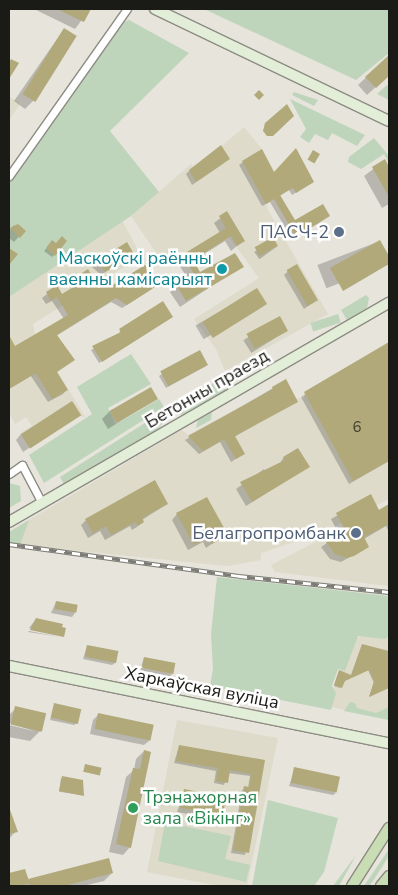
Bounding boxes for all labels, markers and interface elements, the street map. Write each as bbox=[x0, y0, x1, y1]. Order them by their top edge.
place label: ПАСЧ-2 bbox=[260, 221, 329, 243]
marker: ПАСЧ-2 bbox=[333, 226, 345, 238]
place label: Маскоўскі раённы ваенны камісарыят bbox=[49, 248, 212, 290]
marker: Маскоўскі раённы ваенны камісарыят bbox=[216, 263, 228, 275]
street label: Бетонны праезд bbox=[141, 345, 273, 433]
house number: 6 bbox=[353, 419, 361, 437]
place label: Белагропромбанк bbox=[192, 522, 346, 544]
marker: Белагропромбанк bbox=[350, 527, 362, 539]
street label: Харкаўская вуліца bbox=[123, 662, 281, 714]
place label: Трэнажорная зала «Вікінг» bbox=[143, 787, 257, 830]
marker: Трэнажорная зала «Вікінг» bbox=[127, 802, 139, 814]

